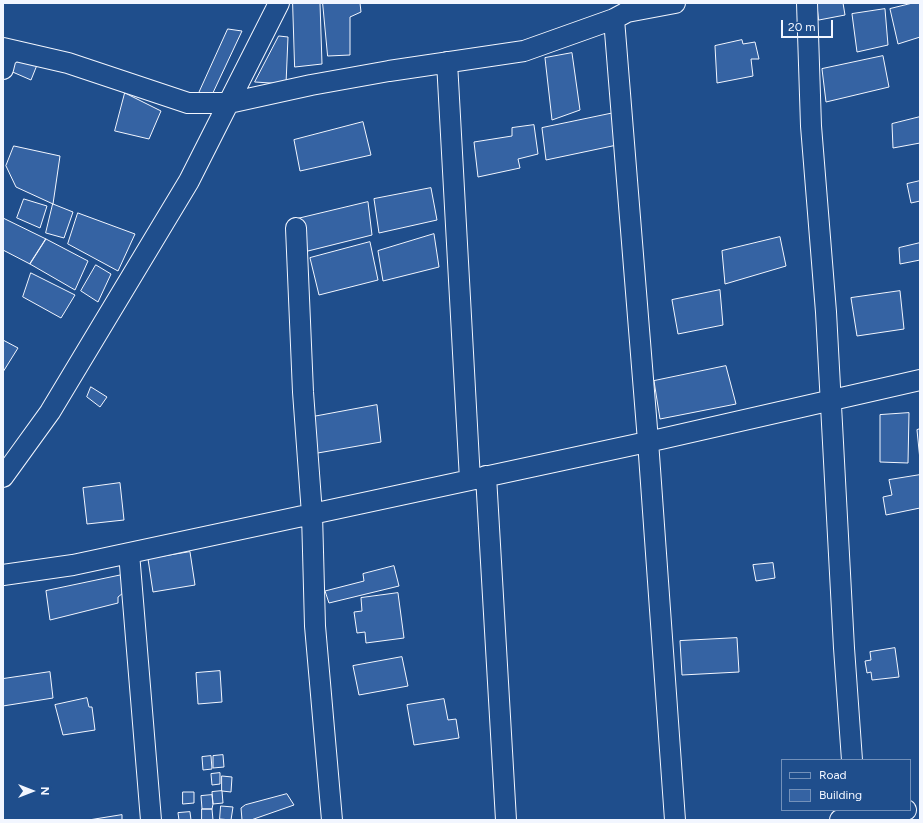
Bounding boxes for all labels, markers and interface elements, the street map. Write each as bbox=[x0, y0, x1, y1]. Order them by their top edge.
scale bar bbox=[783, 12, 835, 38]
text: 20 m bbox=[788, 20, 816, 34]
legend bbox=[781, 759, 911, 811]
text: Road bbox=[819, 768, 847, 782]
north arrow bbox=[12, 771, 52, 811]
text: N bbox=[38, 787, 51, 795]
text: Building bbox=[819, 788, 862, 802]

